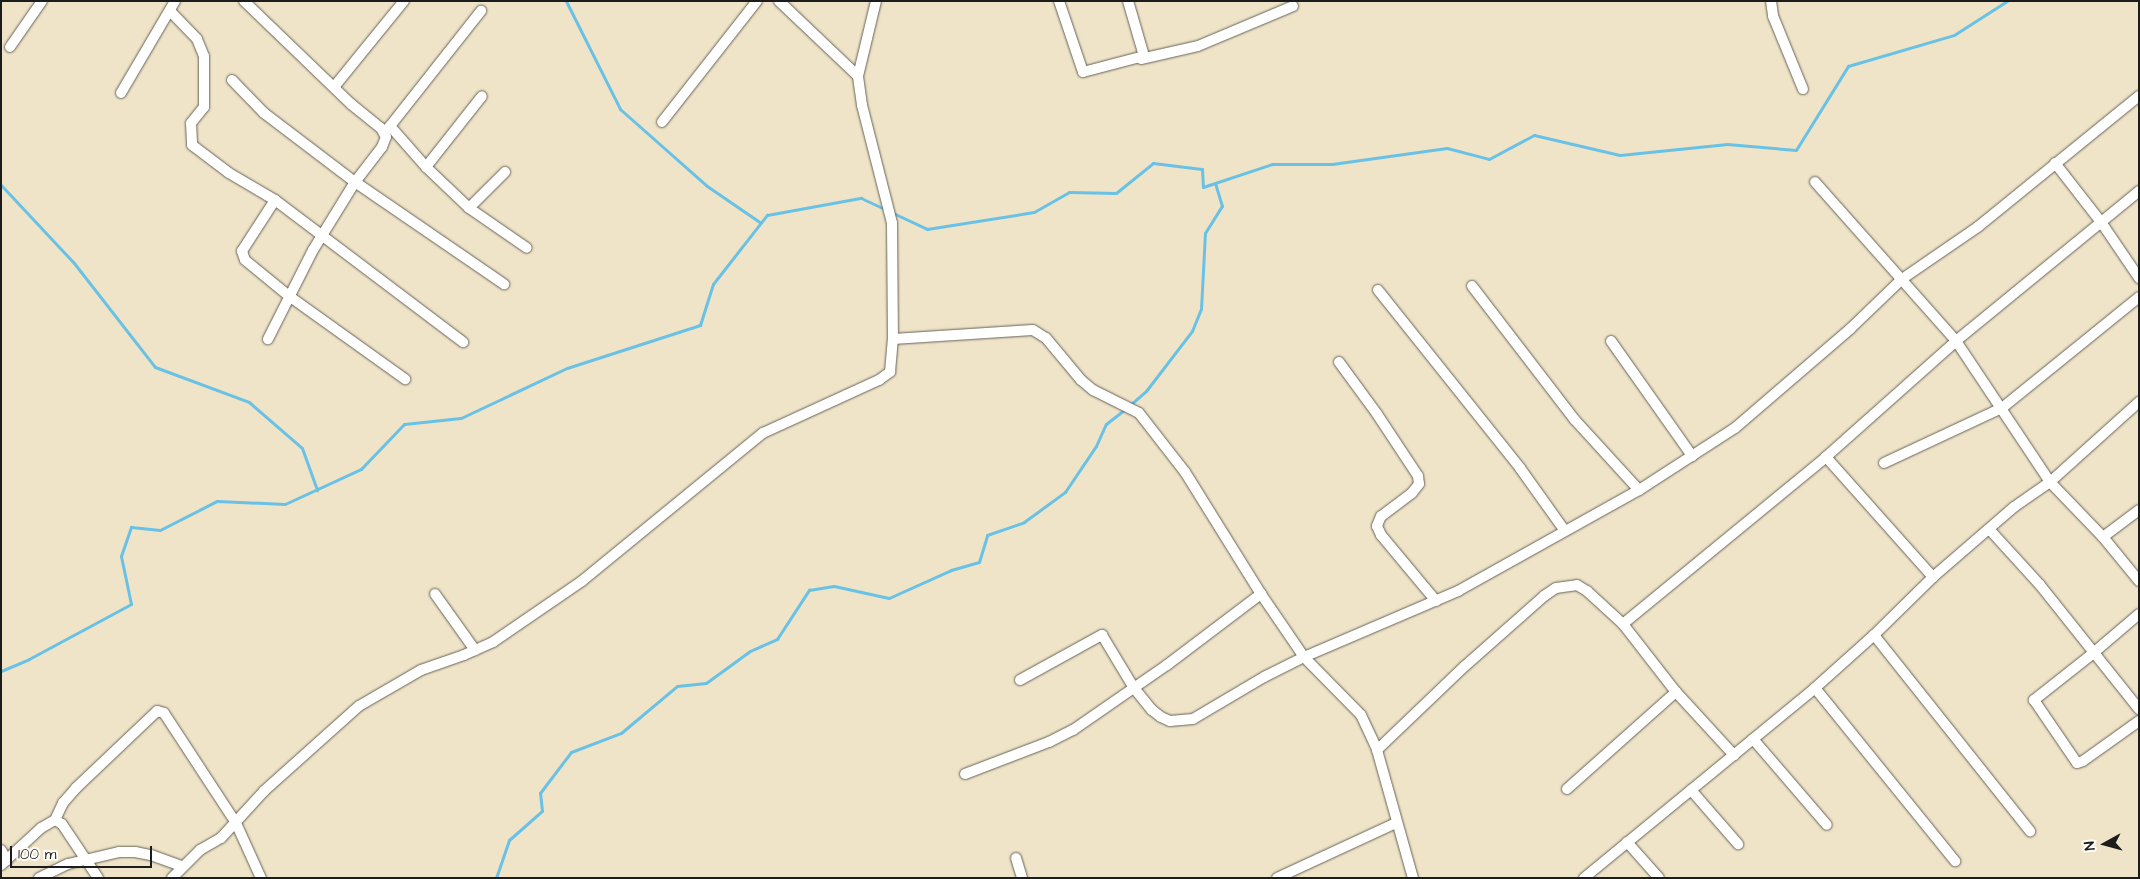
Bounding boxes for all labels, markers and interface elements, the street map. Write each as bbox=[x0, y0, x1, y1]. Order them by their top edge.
north arrow bbox=[2080, 819, 2130, 869]
scale bar bbox=[12, 836, 155, 868]
text: N bbox=[2080, 840, 2101, 851]
text: 100 m bbox=[18, 844, 57, 865]

